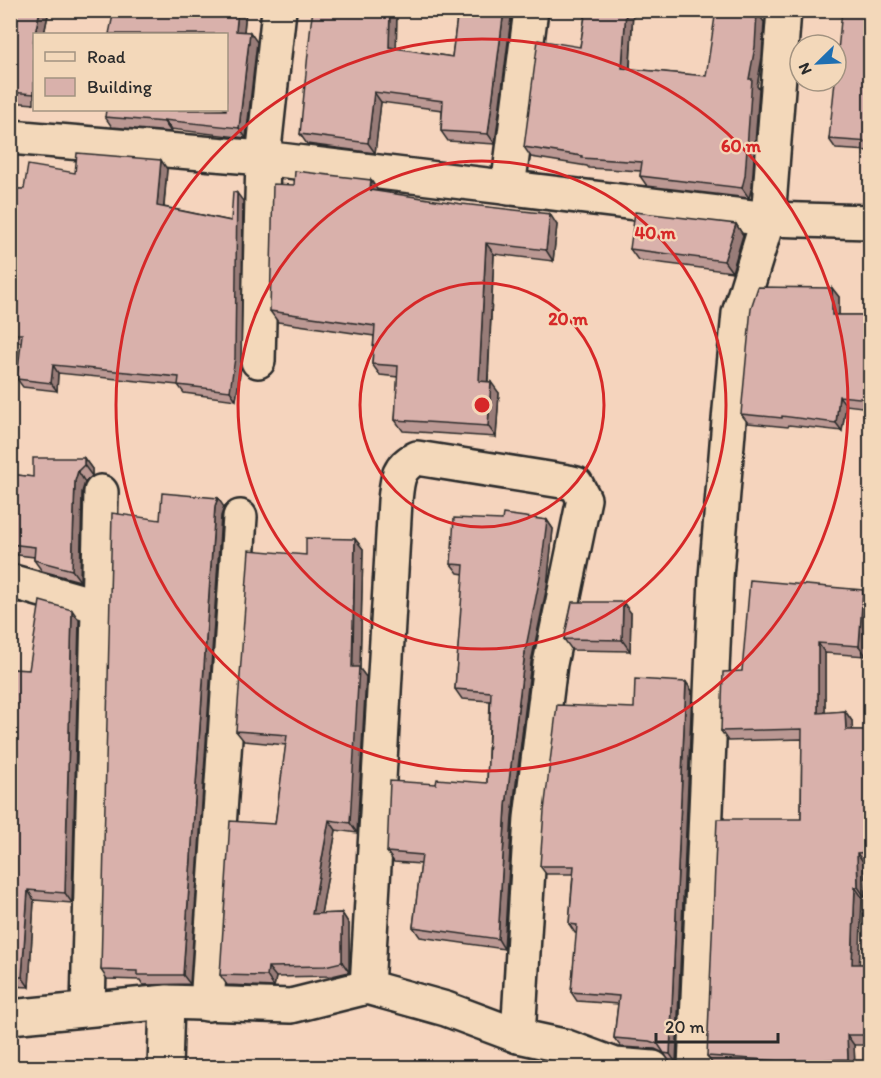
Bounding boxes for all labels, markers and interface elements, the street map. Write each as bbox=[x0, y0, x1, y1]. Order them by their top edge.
legend bbox=[33, 33, 228, 111]
north arrow bbox=[788, 33, 848, 93]
text: Road bbox=[87, 46, 126, 68]
text: N bbox=[794, 60, 816, 78]
text: Building bbox=[87, 76, 153, 98]
text: 60 m bbox=[721, 135, 762, 157]
text: 40 m bbox=[634, 222, 676, 244]
text: 20 m bbox=[548, 308, 589, 330]
centre of rings bbox=[472, 395, 492, 415]
scale bar bbox=[656, 1006, 778, 1044]
text: 20 m bbox=[665, 1016, 705, 1038]

